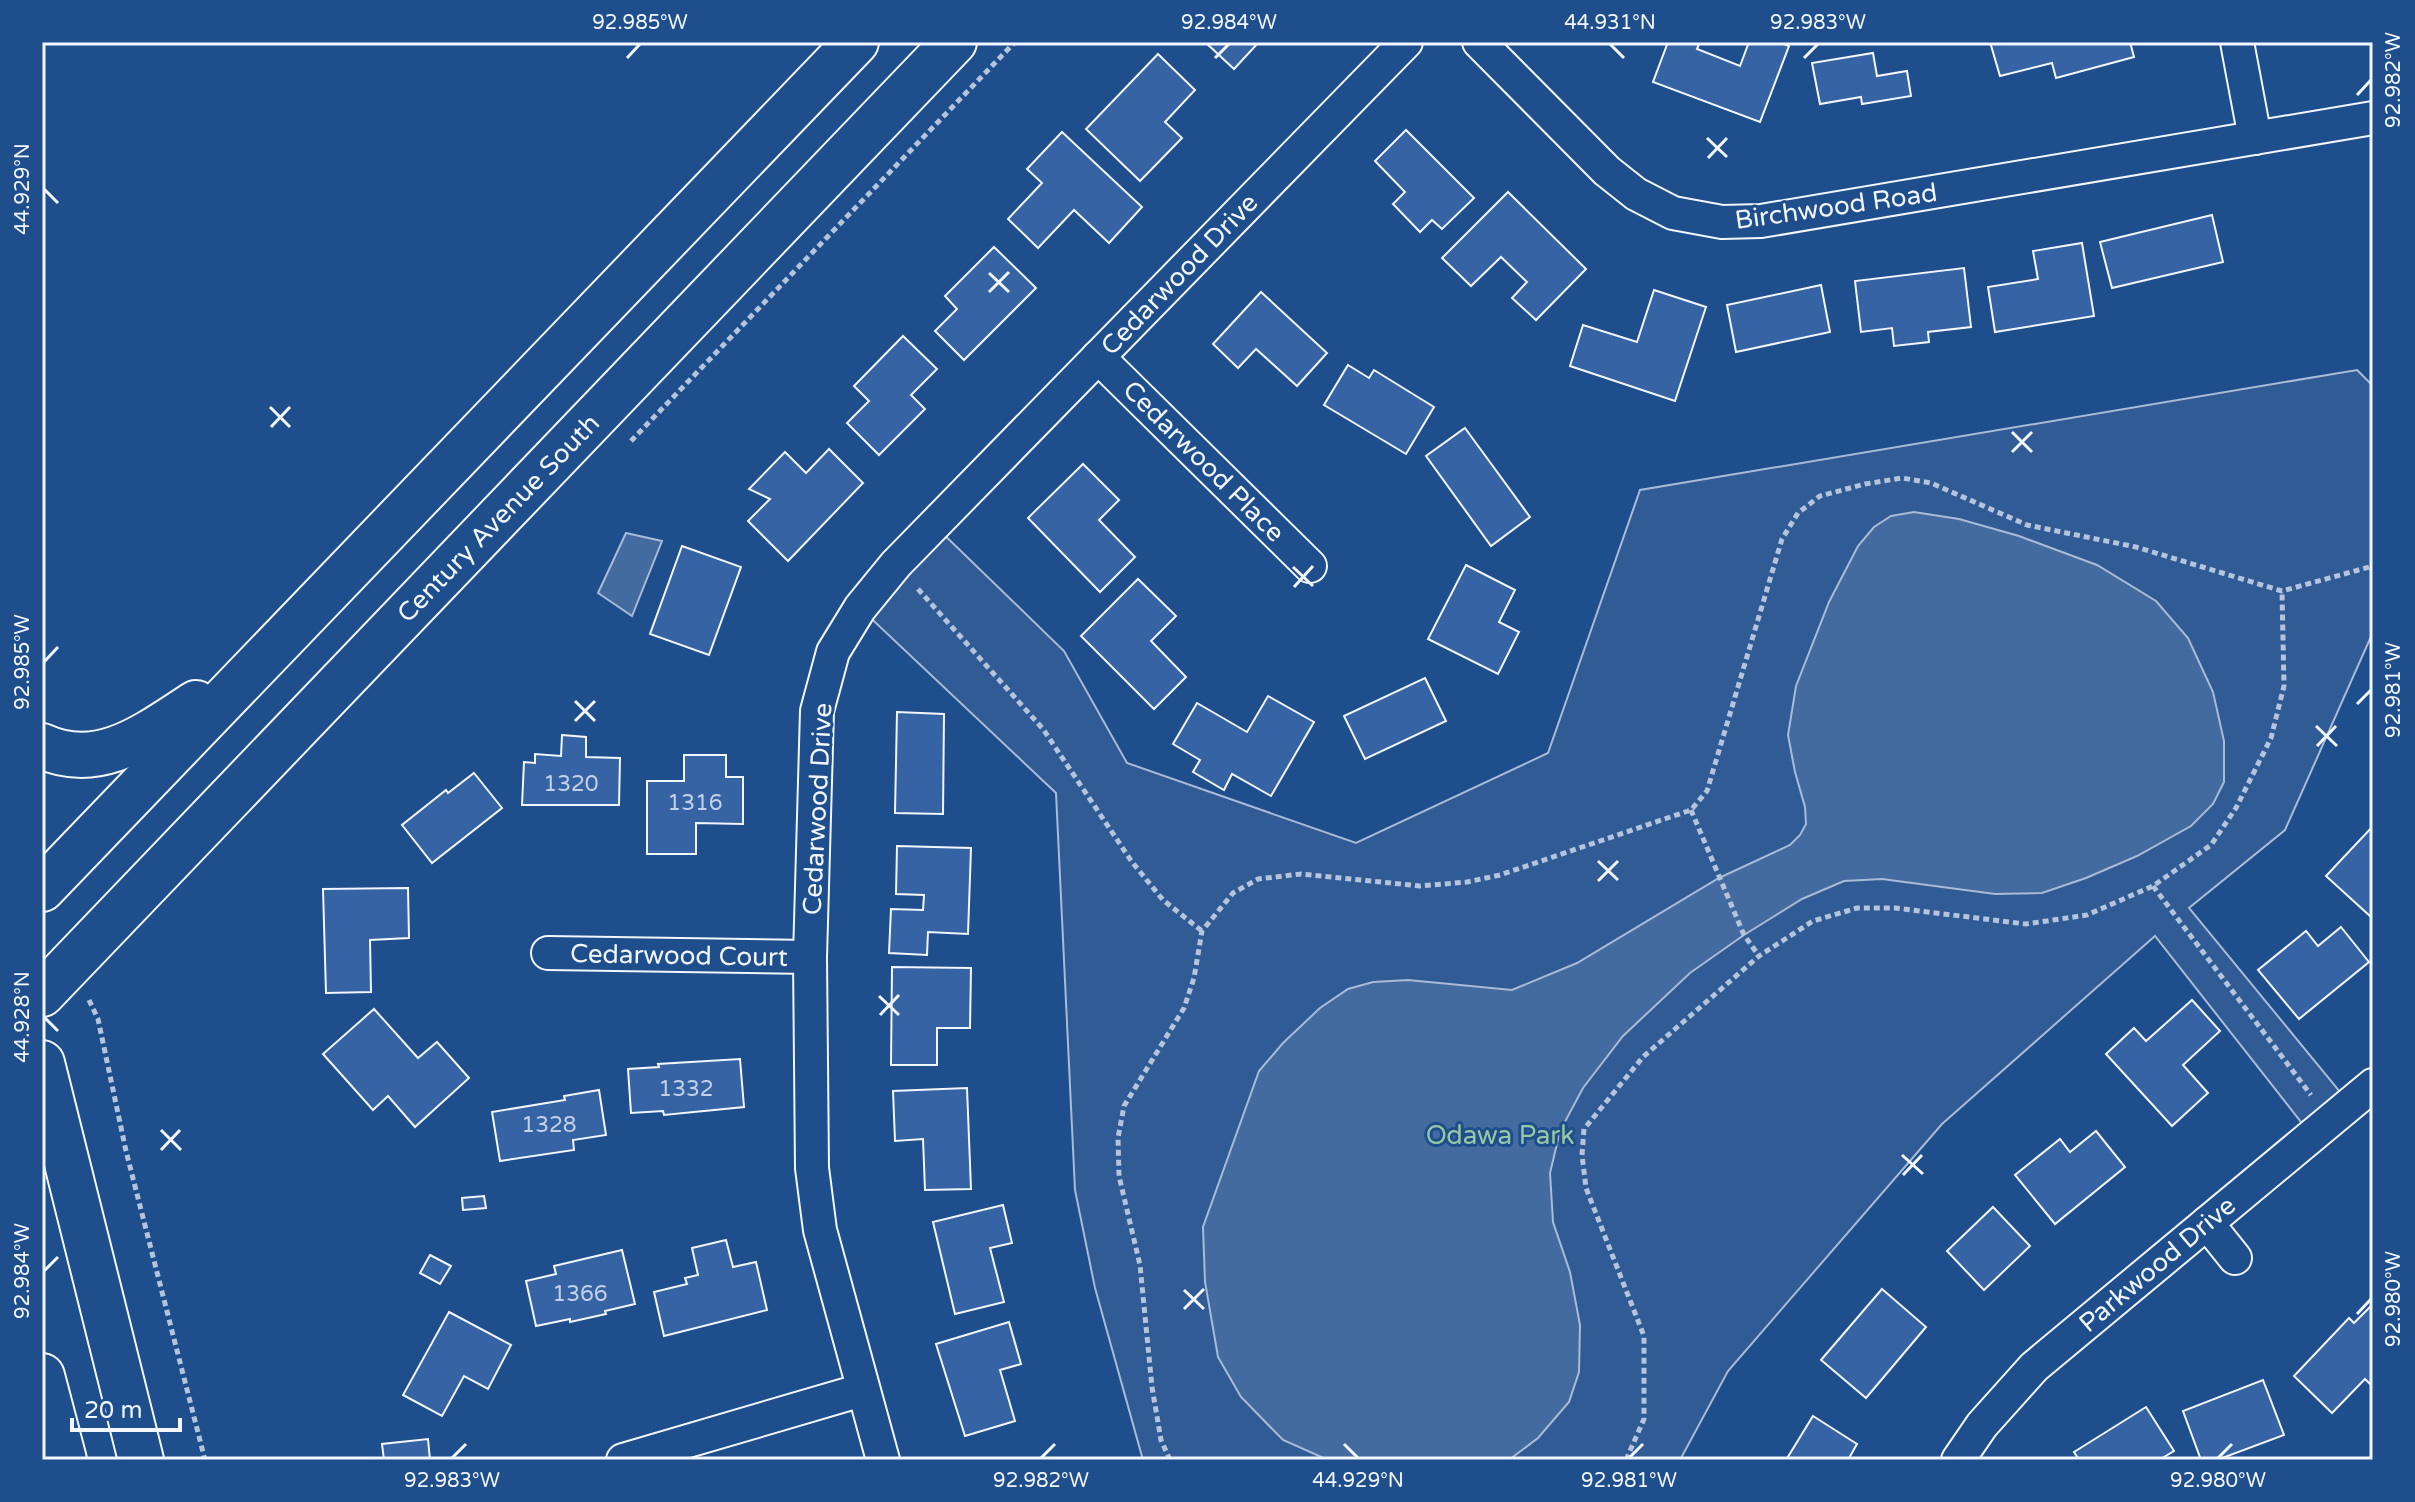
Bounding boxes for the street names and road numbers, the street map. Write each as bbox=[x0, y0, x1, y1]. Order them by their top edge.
street label: Birchwood Road bbox=[1733, 177, 1939, 236]
street label: Cedarwood Drive bbox=[1094, 187, 1264, 362]
street label: Cedarwood Place bbox=[1117, 374, 1291, 548]
street label: Century Avenue South bbox=[391, 408, 606, 629]
street label: Cedarwood Drive bbox=[796, 702, 839, 916]
street label: Cedarwood Court bbox=[570, 938, 788, 973]
street label: Parkwood Drive bbox=[2073, 1190, 2242, 1339]

